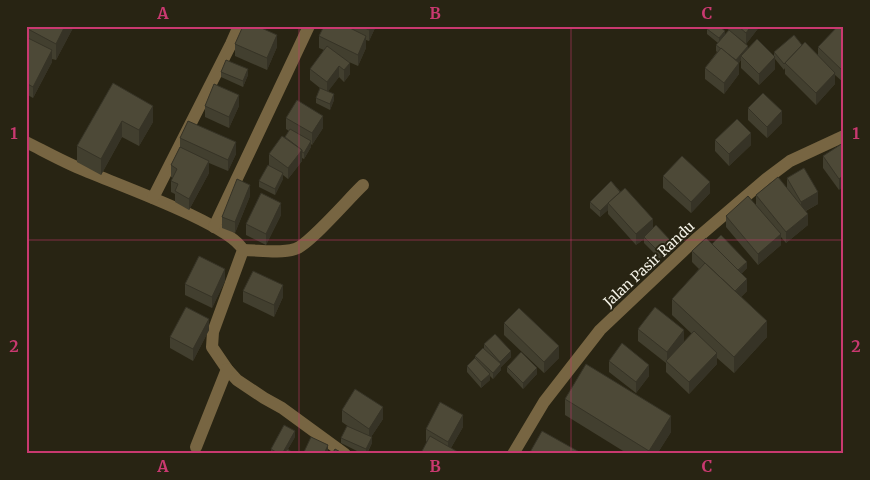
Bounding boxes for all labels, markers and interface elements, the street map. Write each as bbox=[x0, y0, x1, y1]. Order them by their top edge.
text: A bbox=[156, 3, 169, 23]
text: B bbox=[429, 3, 441, 23]
text: C bbox=[702, 3, 712, 23]
text: 1 bbox=[10, 123, 18, 143]
text: 1 bbox=[852, 123, 860, 143]
street label: Jalan Pasir Randu bbox=[599, 217, 698, 311]
text: 2 bbox=[9, 336, 19, 356]
text: 2 bbox=[851, 336, 861, 356]
text: A bbox=[156, 456, 169, 476]
text: B bbox=[429, 456, 441, 476]
text: C bbox=[702, 456, 712, 476]

